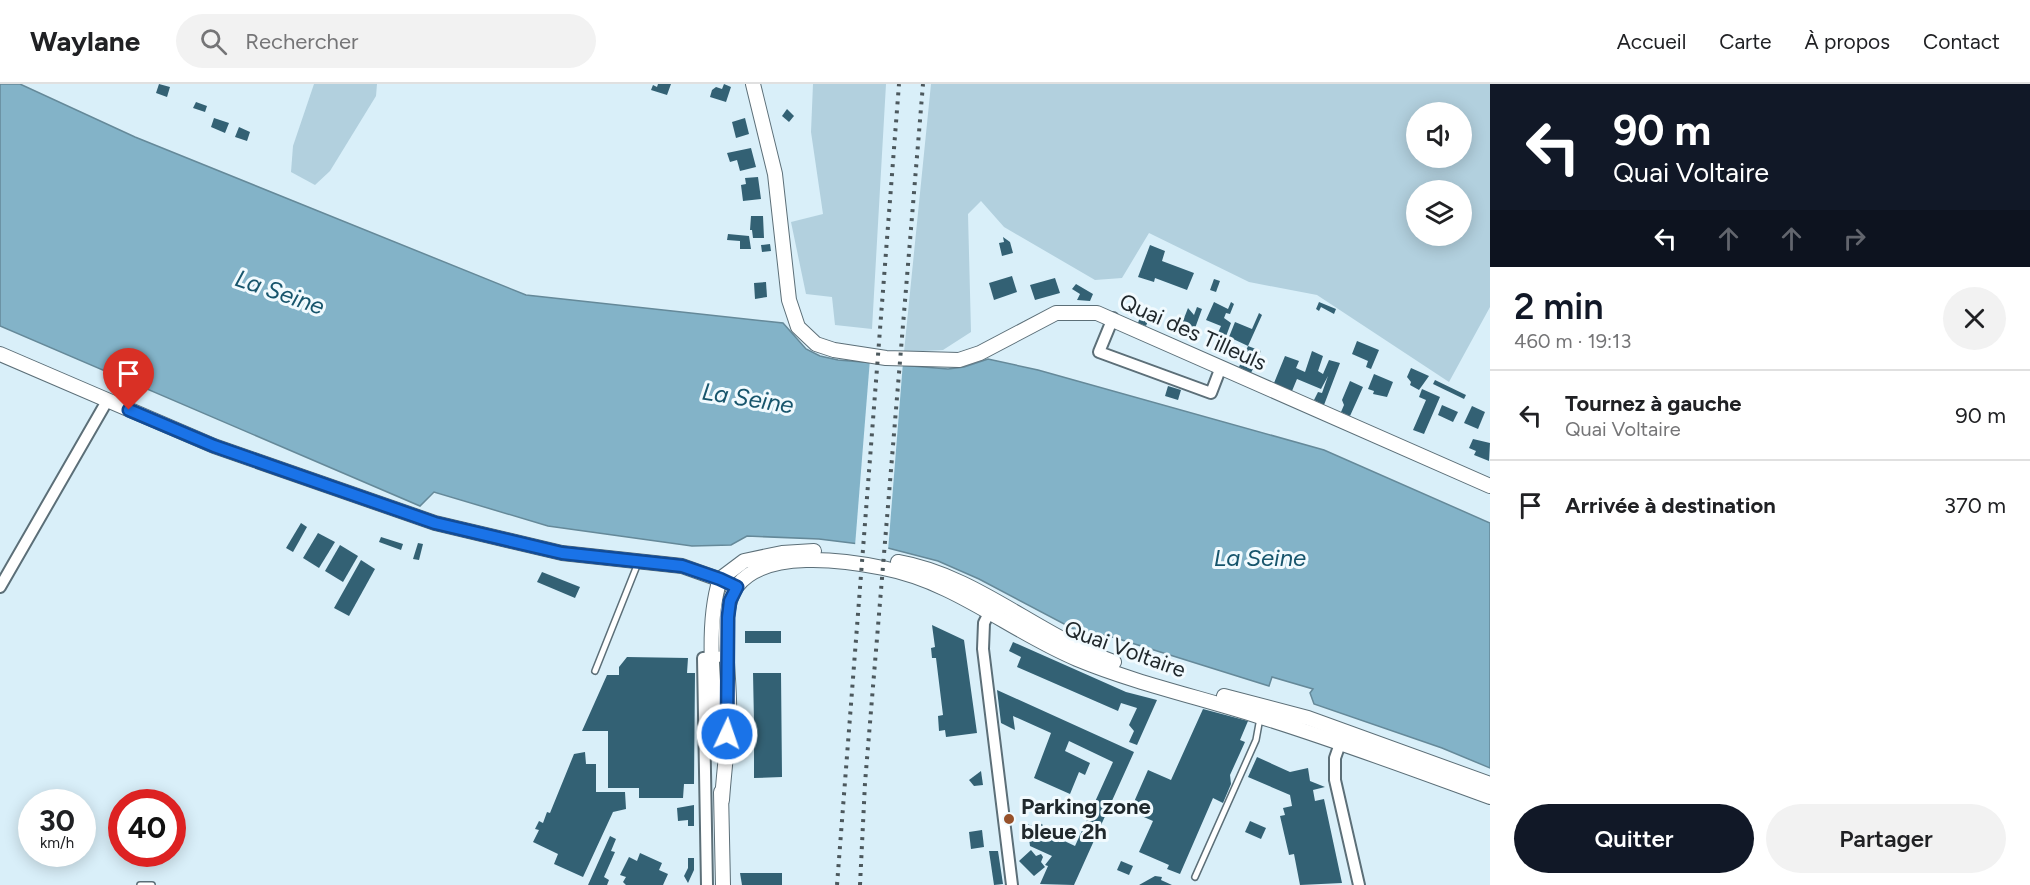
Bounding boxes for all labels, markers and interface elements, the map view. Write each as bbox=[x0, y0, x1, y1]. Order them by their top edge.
search box bbox=[176, 14, 596, 68]
text: Waylane bbox=[30, 24, 140, 58]
icon: search bbox=[197, 25, 230, 58]
text: Rechercher bbox=[245, 28, 358, 55]
text: Accueil bbox=[1617, 29, 1686, 54]
text: Carte bbox=[1719, 29, 1772, 54]
text: À propos bbox=[1805, 29, 1890, 54]
text: Contact bbox=[1923, 29, 2000, 54]
map controls bbox=[1406, 102, 1472, 246]
button: sound bbox=[1406, 102, 1472, 168]
text: 90 m bbox=[1613, 105, 1711, 156]
icon: left bbox=[1514, 108, 1592, 186]
text: Quai Voltaire bbox=[1613, 156, 1769, 189]
button: layers bbox=[1406, 180, 1472, 246]
icon: left bbox=[1649, 222, 1682, 255]
icon: ahead bbox=[1712, 222, 1745, 255]
icon: ahead bbox=[1775, 222, 1808, 255]
icon: right bbox=[1838, 222, 1871, 255]
water label: La Seine bbox=[232, 263, 328, 321]
text: 2 min bbox=[1514, 285, 1604, 328]
button: close bbox=[1943, 287, 2006, 350]
street label: Quai des Tilleuls bbox=[1115, 288, 1271, 376]
text: 460 m · 19:13 bbox=[1514, 329, 1631, 353]
pin bbox=[103, 348, 154, 410]
icon: arrive bbox=[112, 357, 145, 390]
water label: La Seine bbox=[700, 376, 796, 420]
text: Tournez à gauche bbox=[1565, 390, 1741, 417]
icon: left bbox=[1514, 399, 1547, 432]
text: 90 m bbox=[1955, 402, 2006, 429]
text: Quai Voltaire bbox=[1565, 417, 1681, 441]
icon: arrive bbox=[1514, 489, 1547, 522]
text: Arrivée à destination bbox=[1565, 492, 1776, 519]
text: 370 m bbox=[1944, 492, 2006, 519]
water label: La Seine bbox=[1214, 543, 1306, 572]
street label: Quai Voltaire bbox=[1061, 615, 1189, 683]
position arrow bbox=[695, 702, 759, 766]
speed limit sign: 40 bbox=[108, 789, 186, 867]
place label: Parking zone bleue 2h bbox=[1021, 793, 1151, 845]
text: 30 bbox=[39, 802, 75, 839]
button: Quitter bbox=[1514, 804, 1754, 873]
button: Partager bbox=[1766, 804, 2006, 873]
marker: Parking zone bleue 2h bbox=[1002, 812, 1016, 826]
text: km/h bbox=[40, 834, 74, 852]

